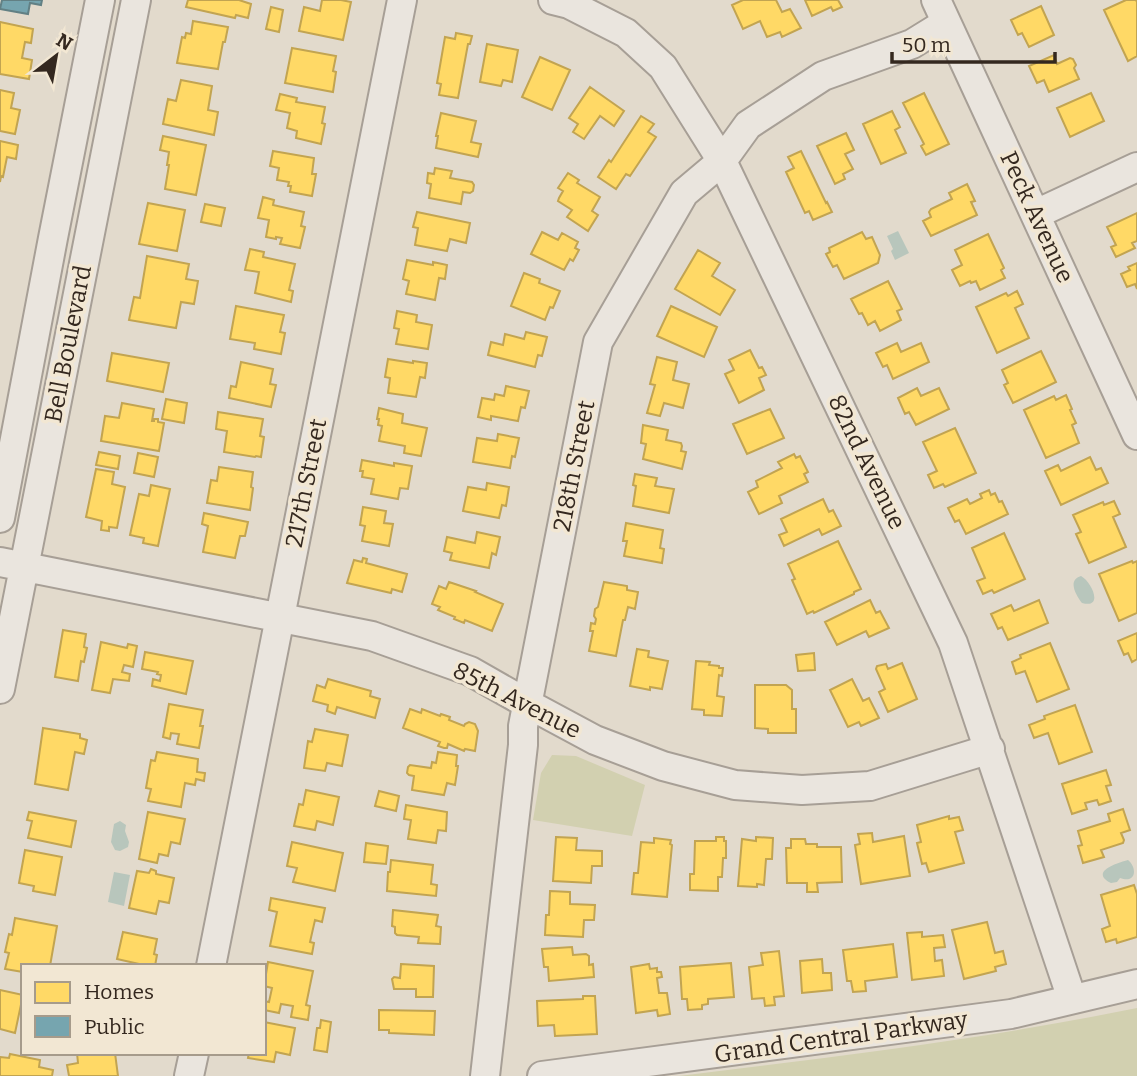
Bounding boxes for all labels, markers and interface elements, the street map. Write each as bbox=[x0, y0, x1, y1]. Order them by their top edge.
north arrow bbox=[21, 21, 91, 91]
scale bar bbox=[892, 21, 1055, 65]
text: N bbox=[52, 28, 77, 56]
text: 50 m bbox=[902, 32, 951, 58]
street label: Peck Avenue bbox=[994, 147, 1080, 287]
street label: Bell Boulevard bbox=[39, 263, 97, 425]
street label: 82nd Avenue bbox=[822, 390, 912, 534]
street label: 218th Street bbox=[548, 398, 600, 534]
street label: 217th Street bbox=[280, 416, 332, 550]
street label: 85th Avenue bbox=[448, 656, 586, 744]
legend bbox=[21, 964, 266, 1055]
text: Homes bbox=[84, 979, 154, 1005]
street label: Grand Central Parkway bbox=[713, 1005, 970, 1069]
text: Public bbox=[84, 1014, 145, 1040]

